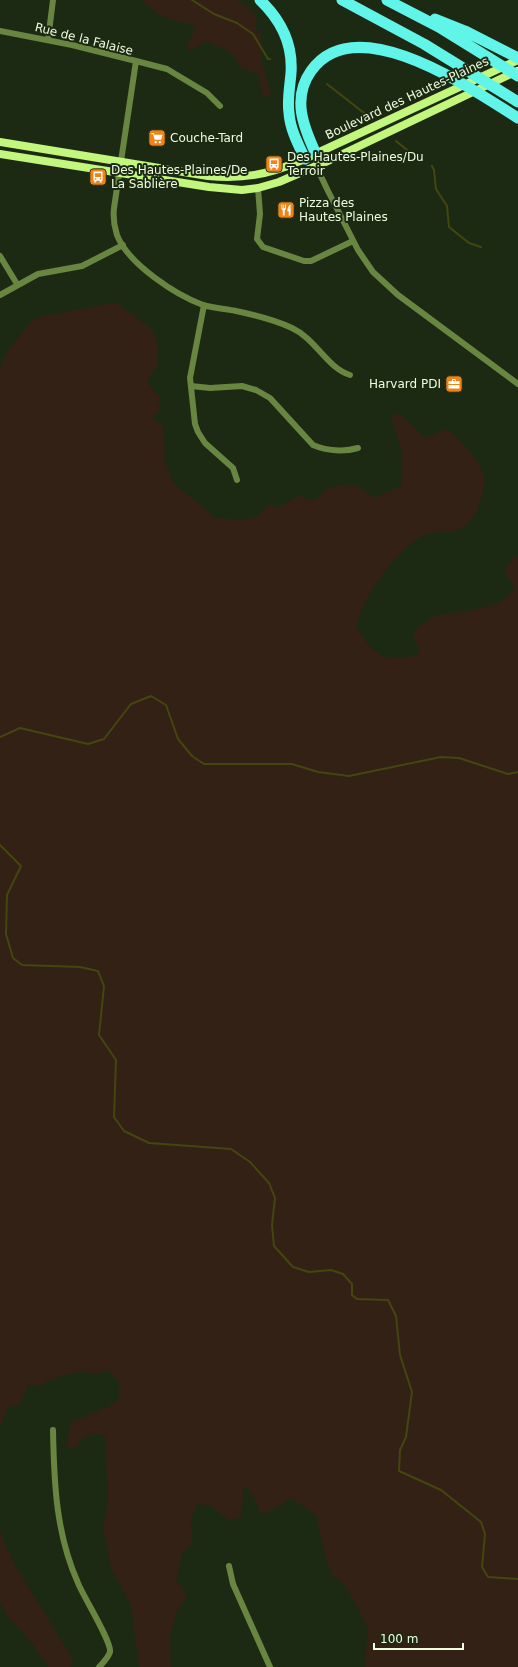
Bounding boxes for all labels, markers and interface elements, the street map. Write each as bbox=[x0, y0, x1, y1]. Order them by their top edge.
street label: Rue de la Falaise bbox=[33, 20, 135, 58]
street label: Boulevard des Hautes-Plaines bbox=[323, 54, 491, 142]
supermarket icon: Couche-Tard bbox=[147, 128, 167, 148]
place label: Couche-Tard bbox=[170, 131, 243, 145]
place label: Des Hautes-Plaines/Du Terroir bbox=[286, 150, 424, 178]
bus stop icon: Des Hautes-Plaines/Du Terroir bbox=[264, 154, 284, 174]
place label: Des Hautes-Plaines/De La Sablière bbox=[111, 163, 248, 191]
bus stop icon: Des Hautes-Plaines/De La Sablière bbox=[88, 167, 108, 187]
place label: Pizza des Hautes Plaines bbox=[299, 196, 388, 224]
restaurant icon: Pizza des Hautes Plaines bbox=[276, 200, 296, 220]
office icon: Harvard PDI bbox=[444, 374, 464, 394]
place label: Harvard PDI bbox=[369, 377, 441, 391]
scale bar bbox=[374, 1625, 463, 1651]
text: 100 m bbox=[380, 1632, 418, 1646]

